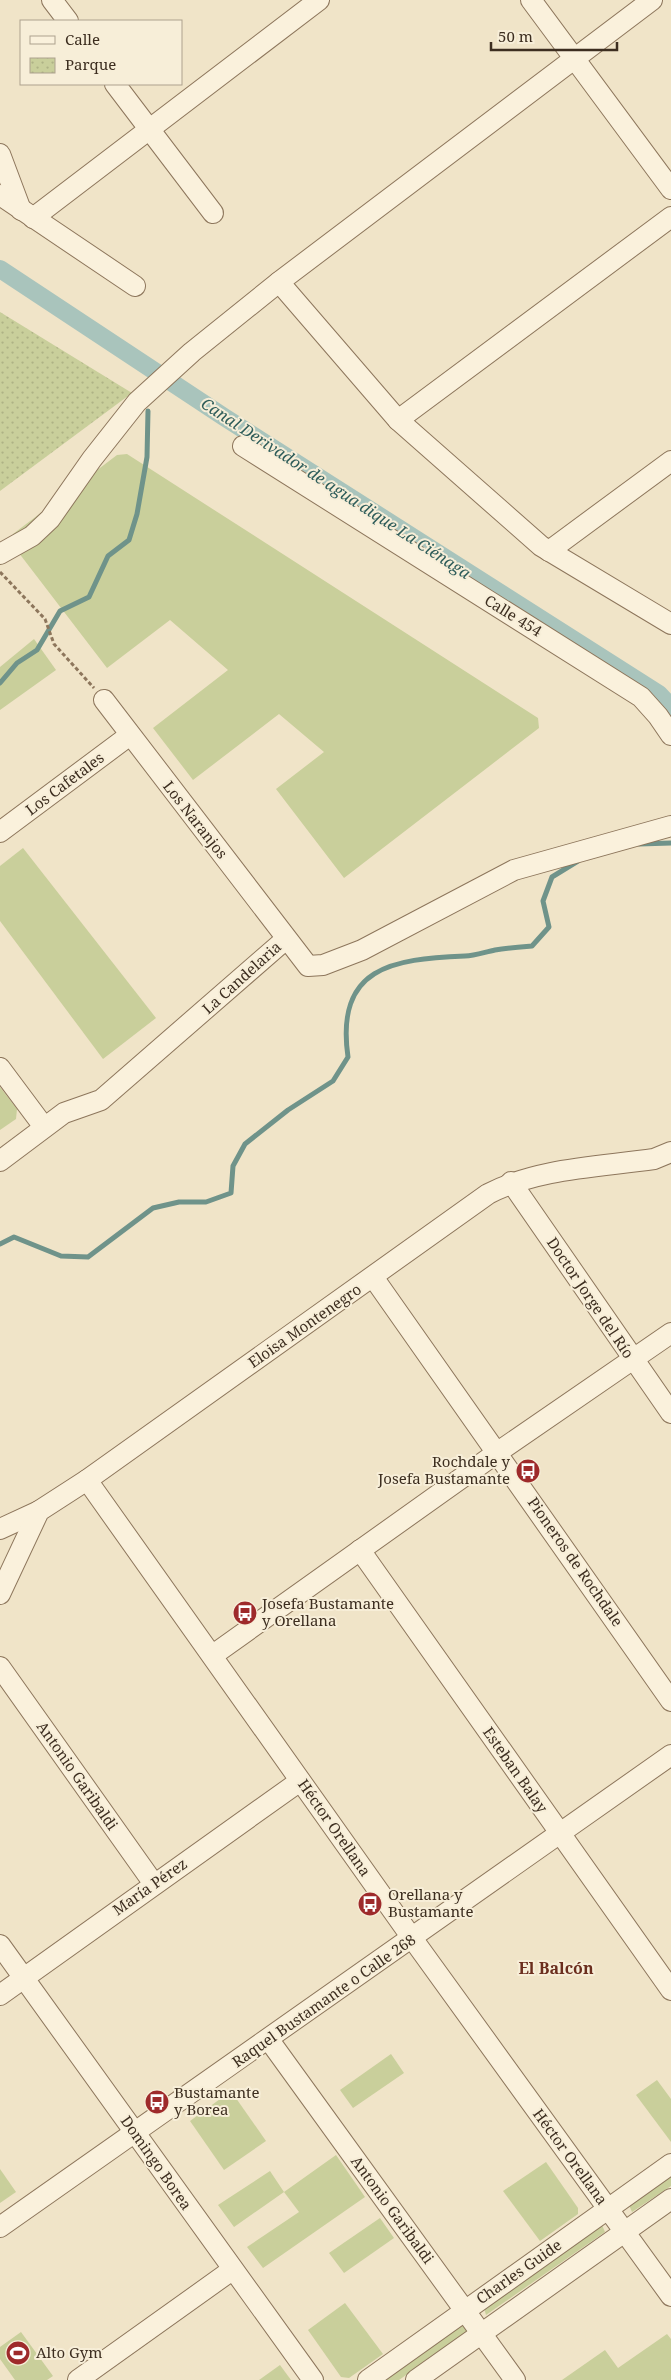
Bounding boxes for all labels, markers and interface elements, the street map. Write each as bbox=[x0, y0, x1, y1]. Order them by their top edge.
legend bbox=[20, 20, 182, 85]
scale bar bbox=[491, 20, 617, 52]
text: 50 m bbox=[498, 26, 533, 46]
text: Calle bbox=[65, 29, 100, 49]
text: Parque bbox=[65, 54, 116, 74]
water label: Canal Derivador de agua dique La Ciénaga bbox=[197, 392, 476, 584]
street label: Calle 454 bbox=[481, 590, 546, 641]
street label: Los Cafetales bbox=[21, 747, 108, 819]
street label: Los Naranjos bbox=[159, 776, 233, 863]
street label: La Candelaria bbox=[198, 936, 285, 1018]
street label: Doctor Jorge del Río bbox=[543, 1233, 639, 1362]
street label: Eloisa Montenegro bbox=[244, 1279, 365, 1372]
place label: Rochdale y Josefa Bustamante bbox=[377, 1451, 511, 1488]
bus stop icon: Rochdale y Josefa Bustamante bbox=[515, 1458, 541, 1484]
street label: Pioneros de Rochdale bbox=[524, 1493, 628, 1630]
place label: Josefa Bustamante y Orellana bbox=[261, 1593, 394, 1630]
bus stop icon: Josefa Bustamante y Orellana bbox=[232, 1600, 258, 1626]
street label: Antonio Garibaldi bbox=[33, 1717, 123, 1834]
street label: Esteban Balay bbox=[479, 1723, 553, 1817]
street label: Héctor Orellana bbox=[294, 1775, 376, 1880]
street label: María Pérez bbox=[108, 1853, 191, 1919]
place label: Orellana y Bustamante bbox=[388, 1884, 473, 1921]
bus stop icon: Orellana y Bustamante bbox=[357, 1891, 383, 1917]
street label: Raquel Bustamante o Calle 268 bbox=[228, 1929, 419, 2071]
district label: El Balcón bbox=[518, 1957, 594, 1979]
place label: Bustamante y Borea bbox=[174, 2082, 259, 2119]
bus stop icon: Bustamante y Borea bbox=[144, 2089, 170, 2115]
street label: Héctor Orellana bbox=[529, 2104, 612, 2209]
street label: Domingo Borea bbox=[117, 2111, 197, 2214]
street label: Antonio Garibaldi bbox=[347, 2152, 439, 2267]
street label: Charles Guide bbox=[472, 2234, 565, 2308]
sports icon: Alto Gym bbox=[5, 2340, 31, 2366]
place label: Alto Gym bbox=[36, 2342, 102, 2362]

